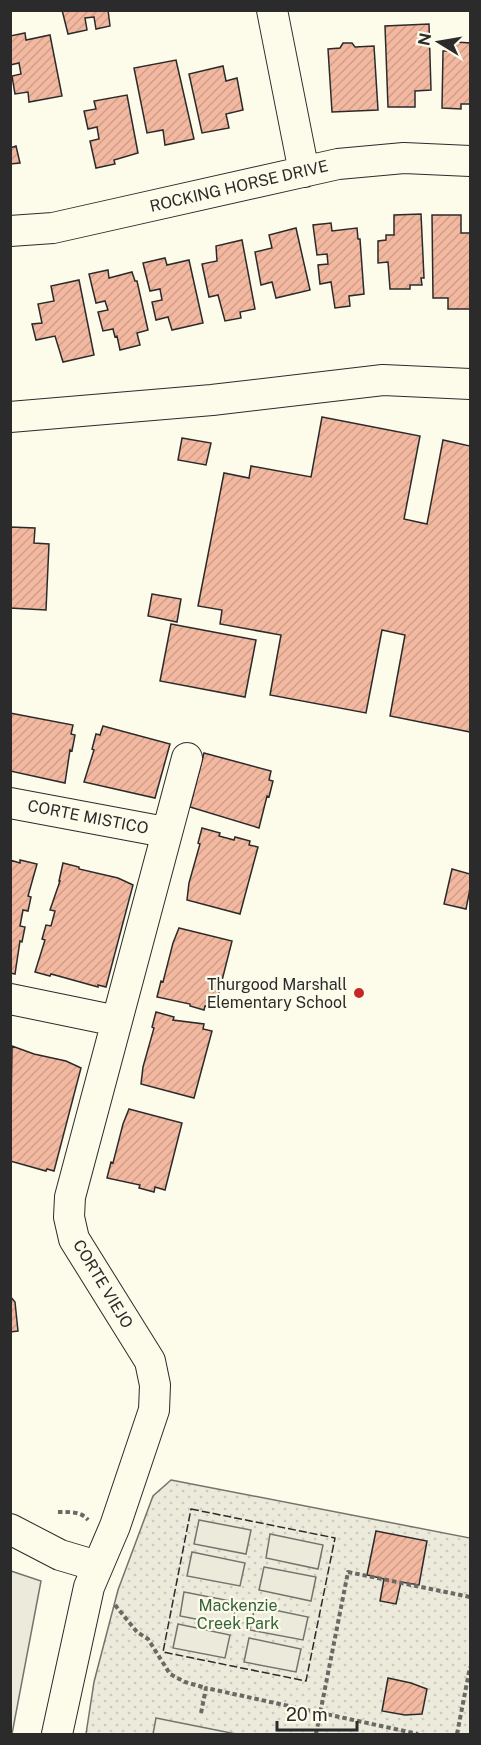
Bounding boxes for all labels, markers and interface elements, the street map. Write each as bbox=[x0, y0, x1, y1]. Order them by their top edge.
north arrow bbox=[409, 12, 469, 72]
text: N bbox=[414, 31, 435, 47]
street label: ROCKING HORSE DRIVE bbox=[148, 156, 330, 216]
street label: CORTE MISTICO bbox=[26, 796, 150, 838]
place label: Thurgood Marshall Elementary School bbox=[207, 975, 347, 1012]
marker: Thurgood Marshall Elementary School bbox=[352, 986, 366, 1000]
street label: CORTE VIEJO bbox=[69, 1236, 137, 1332]
park label: Mackenzie Creek Park bbox=[197, 1596, 279, 1633]
scale bar bbox=[277, 1694, 356, 1732]
text: 20 m bbox=[286, 1704, 328, 1725]

